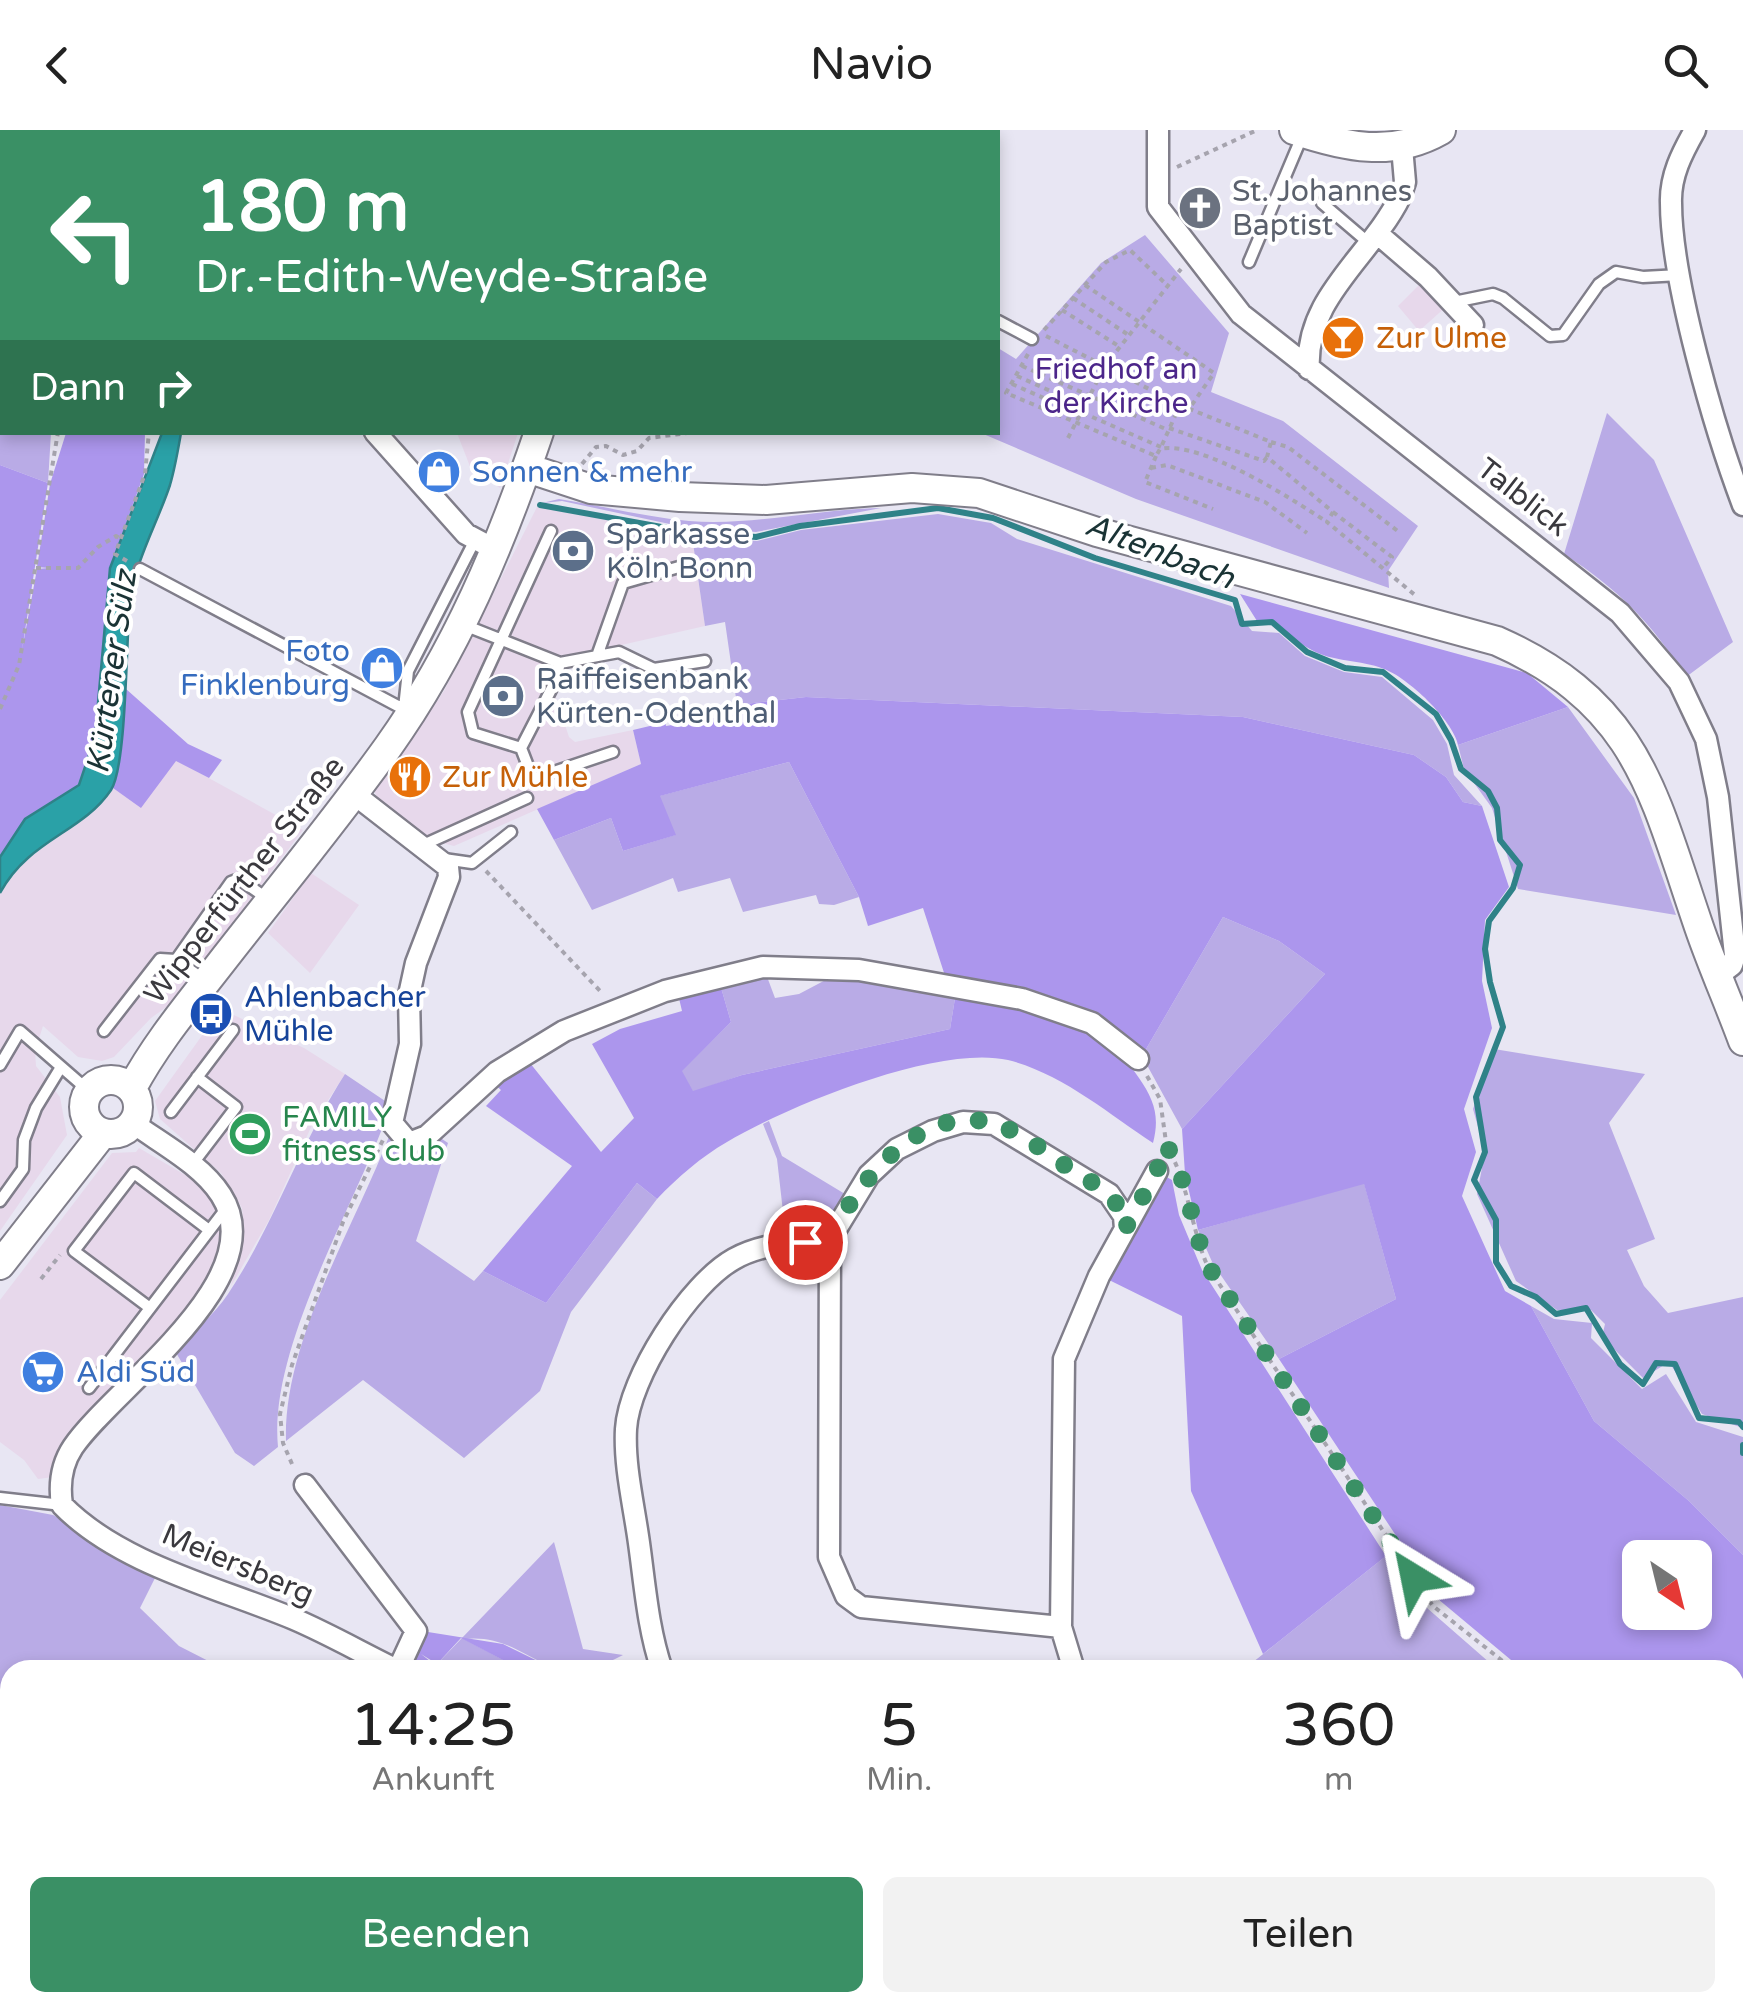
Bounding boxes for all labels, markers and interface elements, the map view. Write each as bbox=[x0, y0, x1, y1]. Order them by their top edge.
icon: back bbox=[30, 38, 85, 93]
text: Navio bbox=[810, 38, 933, 92]
icon: search bbox=[1658, 38, 1713, 93]
text: 180 m bbox=[195, 166, 409, 250]
icon: left bbox=[30, 170, 160, 300]
place label: St. Johannes Baptist bbox=[1232, 173, 1412, 244]
church icon: St. Johannes Baptist bbox=[1177, 185, 1223, 231]
text: Dr.-Edith-Weyde-Straße bbox=[195, 251, 708, 305]
bar icon: Zur Ulme bbox=[1320, 315, 1366, 361]
place label: Zur Ulme bbox=[1376, 320, 1507, 357]
park label: Friedhof an der Kirche bbox=[1034, 351, 1198, 422]
icon: right bbox=[146, 360, 201, 415]
text: Dann bbox=[30, 365, 126, 411]
shop icon: Sonnen & mehr bbox=[416, 449, 462, 495]
street label: Talblick bbox=[1469, 450, 1576, 545]
place label: Sonnen & mehr bbox=[472, 454, 693, 491]
water label: Altenbach bbox=[1080, 506, 1241, 598]
place label: Sparkasse Köln Bonn bbox=[606, 516, 753, 587]
bank icon: Sparkasse Köln Bonn bbox=[550, 528, 596, 574]
water label: Kürtener Sülz bbox=[79, 565, 145, 776]
place label: Foto Finklenburg bbox=[180, 633, 350, 704]
shop icon: Foto Finklenburg bbox=[359, 645, 405, 691]
place label: Raiffeisenbank Kürten-Odenthal bbox=[536, 661, 776, 732]
bank icon: Raiffeisenbank Kürten-Odenthal bbox=[480, 673, 526, 719]
street label: Wipperfürther Straße bbox=[136, 749, 353, 1011]
restaurant icon: Zur Mühle bbox=[387, 754, 433, 800]
place label: Zur Mühle bbox=[442, 759, 588, 796]
place label: Ahlenbacher Mühle bbox=[244, 979, 426, 1050]
bus stop icon: Ahlenbacher Mühle bbox=[188, 991, 234, 1037]
place label: FAMILY fitness club bbox=[282, 1099, 445, 1170]
sports icon: FAMILY fitness club bbox=[227, 1111, 273, 1157]
pin bbox=[763, 1200, 848, 1285]
icon: arrive bbox=[778, 1215, 833, 1270]
supermarket icon: Aldi Süd bbox=[20, 1349, 66, 1395]
place label: Aldi Süd bbox=[76, 1354, 195, 1391]
street label: Meiersberg bbox=[156, 1516, 319, 1613]
position arrow bbox=[1362, 1526, 1466, 1630]
north arrow bbox=[1622, 1540, 1712, 1630]
map controls bbox=[1622, 1540, 1712, 1630]
text: 14:25 bbox=[350, 1690, 516, 1762]
text: 5 bbox=[880, 1690, 918, 1762]
text: 360 bbox=[1282, 1690, 1395, 1762]
text: Ankunft bbox=[371, 1761, 495, 1799]
text: Min. bbox=[866, 1761, 932, 1799]
text: m bbox=[1324, 1761, 1353, 1799]
button: Beenden bbox=[30, 1877, 863, 1992]
button: Teilen bbox=[883, 1877, 1715, 1992]

